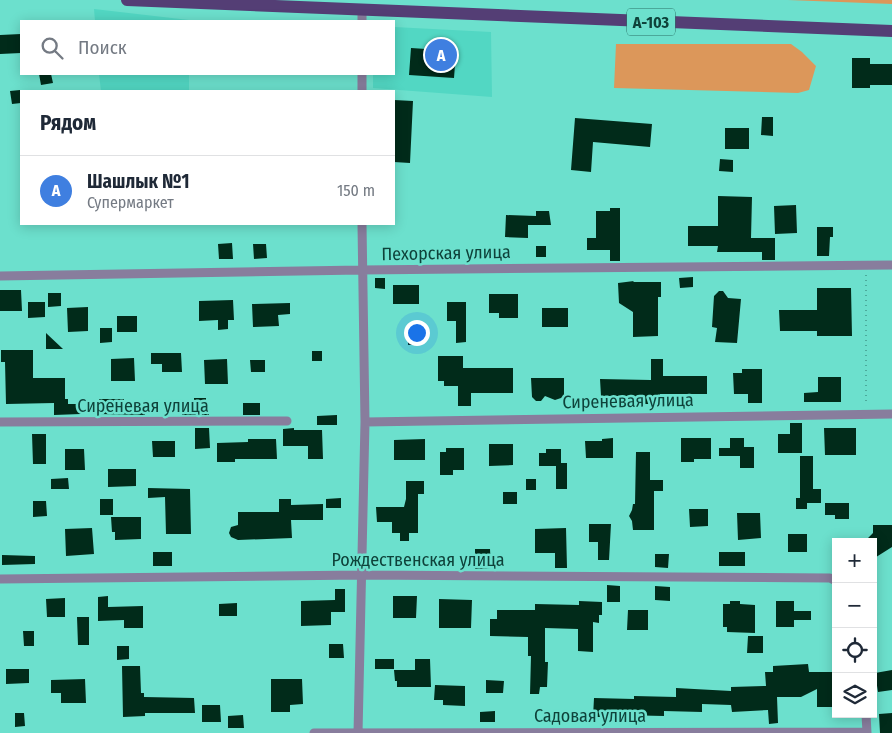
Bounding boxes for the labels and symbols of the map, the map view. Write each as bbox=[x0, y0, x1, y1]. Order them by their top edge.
road number: А-103 bbox=[627, 8, 675, 36]
pin: A bbox=[425, 36, 457, 74]
street label: Пехорская улица bbox=[381, 241, 511, 265]
your location bbox=[404, 320, 430, 346]
street label: Сиреневая улица bbox=[562, 389, 694, 413]
street label: Сиреневая улица bbox=[77, 395, 209, 417]
street label: Рождественская улица bbox=[331, 549, 505, 571]
street label: Садовая улица bbox=[534, 705, 646, 727]

